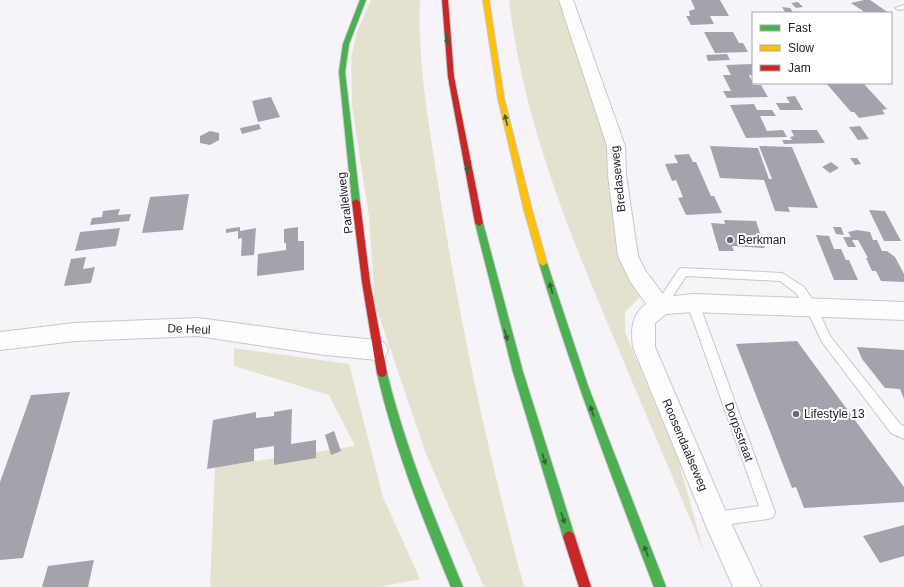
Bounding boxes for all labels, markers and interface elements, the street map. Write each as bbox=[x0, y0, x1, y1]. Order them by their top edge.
legend bbox=[752, 12, 892, 84]
text: Fast bbox=[788, 21, 812, 35]
one-way arrow bbox=[444, 33, 450, 45]
text: Slow bbox=[788, 41, 814, 55]
text: Jam bbox=[788, 61, 811, 75]
one-way arrow bbox=[503, 114, 509, 126]
street label: Bredaseweg bbox=[608, 145, 628, 213]
one-way arrow bbox=[464, 161, 470, 173]
street label: Parallelweg bbox=[334, 171, 356, 235]
place label: Berkman bbox=[738, 233, 786, 247]
marker: Berkman bbox=[725, 235, 735, 245]
one-way arrow bbox=[548, 282, 554, 294]
street label: De Heul bbox=[167, 321, 211, 337]
one-way arrow bbox=[503, 329, 509, 341]
street label: Roosendaalseweg bbox=[659, 397, 711, 493]
street label: Dorpsstraat bbox=[722, 400, 756, 464]
one-way arrow bbox=[589, 405, 595, 417]
place label: Lifestyle 13 bbox=[804, 407, 865, 421]
marker: Lifestyle 13 bbox=[791, 409, 801, 419]
one-way arrow bbox=[541, 453, 547, 465]
one-way arrow bbox=[560, 513, 566, 525]
one-way arrow bbox=[642, 544, 648, 556]

